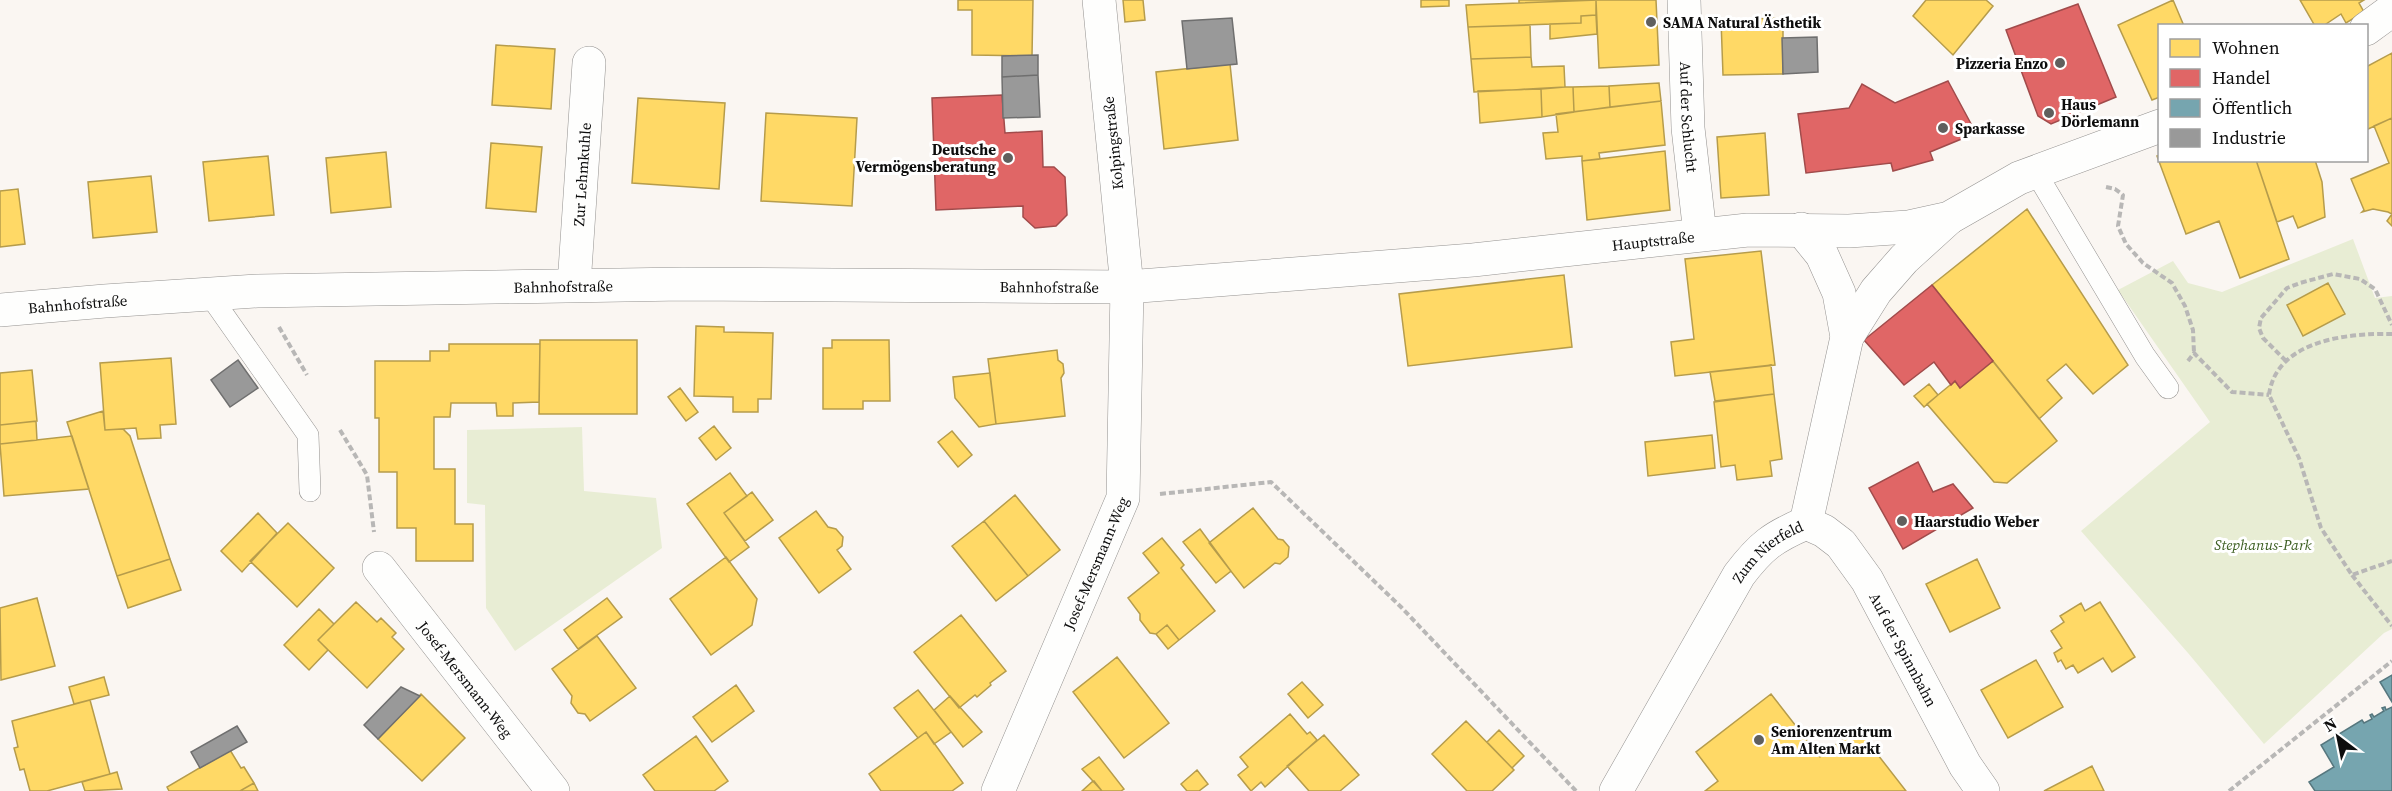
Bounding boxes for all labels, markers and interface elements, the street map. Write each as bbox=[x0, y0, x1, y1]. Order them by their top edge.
place label: SAMA Natural Ästhetik bbox=[1663, 12, 1821, 33]
marker: SAMA Natural Ästhetik bbox=[1644, 15, 1658, 29]
legend bbox=[2158, 24, 2368, 162]
text: Wohnen bbox=[2212, 35, 2280, 60]
place label: Pizzeria Enzo bbox=[1956, 53, 2049, 74]
marker: Pizzeria Enzo bbox=[2053, 56, 2067, 70]
street label: Auf der Schlucht bbox=[1675, 61, 1703, 173]
text: Handel bbox=[2212, 65, 2270, 90]
place label: Haus Dörlemann bbox=[2061, 94, 2139, 132]
street label: Kolpingstraße bbox=[1098, 95, 1128, 191]
text: Öffentlich bbox=[2212, 95, 2292, 120]
marker: Haus Dörlemann bbox=[2042, 106, 2056, 120]
place label: Sparkasse bbox=[1955, 118, 2025, 139]
street label: Zur Lehmkuhle bbox=[568, 121, 595, 227]
marker: Sparkasse bbox=[1936, 121, 1950, 135]
text: Industrie bbox=[2212, 125, 2286, 150]
place label: Deutsche Vermögensberatung bbox=[856, 139, 996, 177]
marker: Deutsche Vermögensberatung bbox=[1001, 151, 1015, 165]
street label: Hauptstraße bbox=[1611, 225, 1696, 255]
street label: Bahnhofstraße bbox=[513, 275, 614, 297]
street label: Bahnhofstraße bbox=[999, 276, 1099, 297]
street label: Bahnhofstraße bbox=[27, 289, 128, 318]
street label: Josef-Mersmann-Weg bbox=[1057, 493, 1133, 634]
place label: Haarstudio Weber bbox=[1914, 511, 2039, 532]
marker: Haarstudio Weber bbox=[1895, 514, 1909, 528]
street label: Zum Nierfeld bbox=[1726, 515, 1807, 586]
park label: Stephanus-Park bbox=[2214, 534, 2313, 555]
street label: Auf der Spinnbahn bbox=[1865, 589, 1943, 710]
street label: Josef-Mersmann-Weg bbox=[413, 616, 518, 742]
north arrow bbox=[2308, 707, 2368, 767]
text: N bbox=[2319, 712, 2341, 737]
place label: Seniorenzentrum Am Alten Markt bbox=[1771, 721, 1893, 759]
marker: Seniorenzentrum Am Alten Markt bbox=[1752, 733, 1766, 747]

